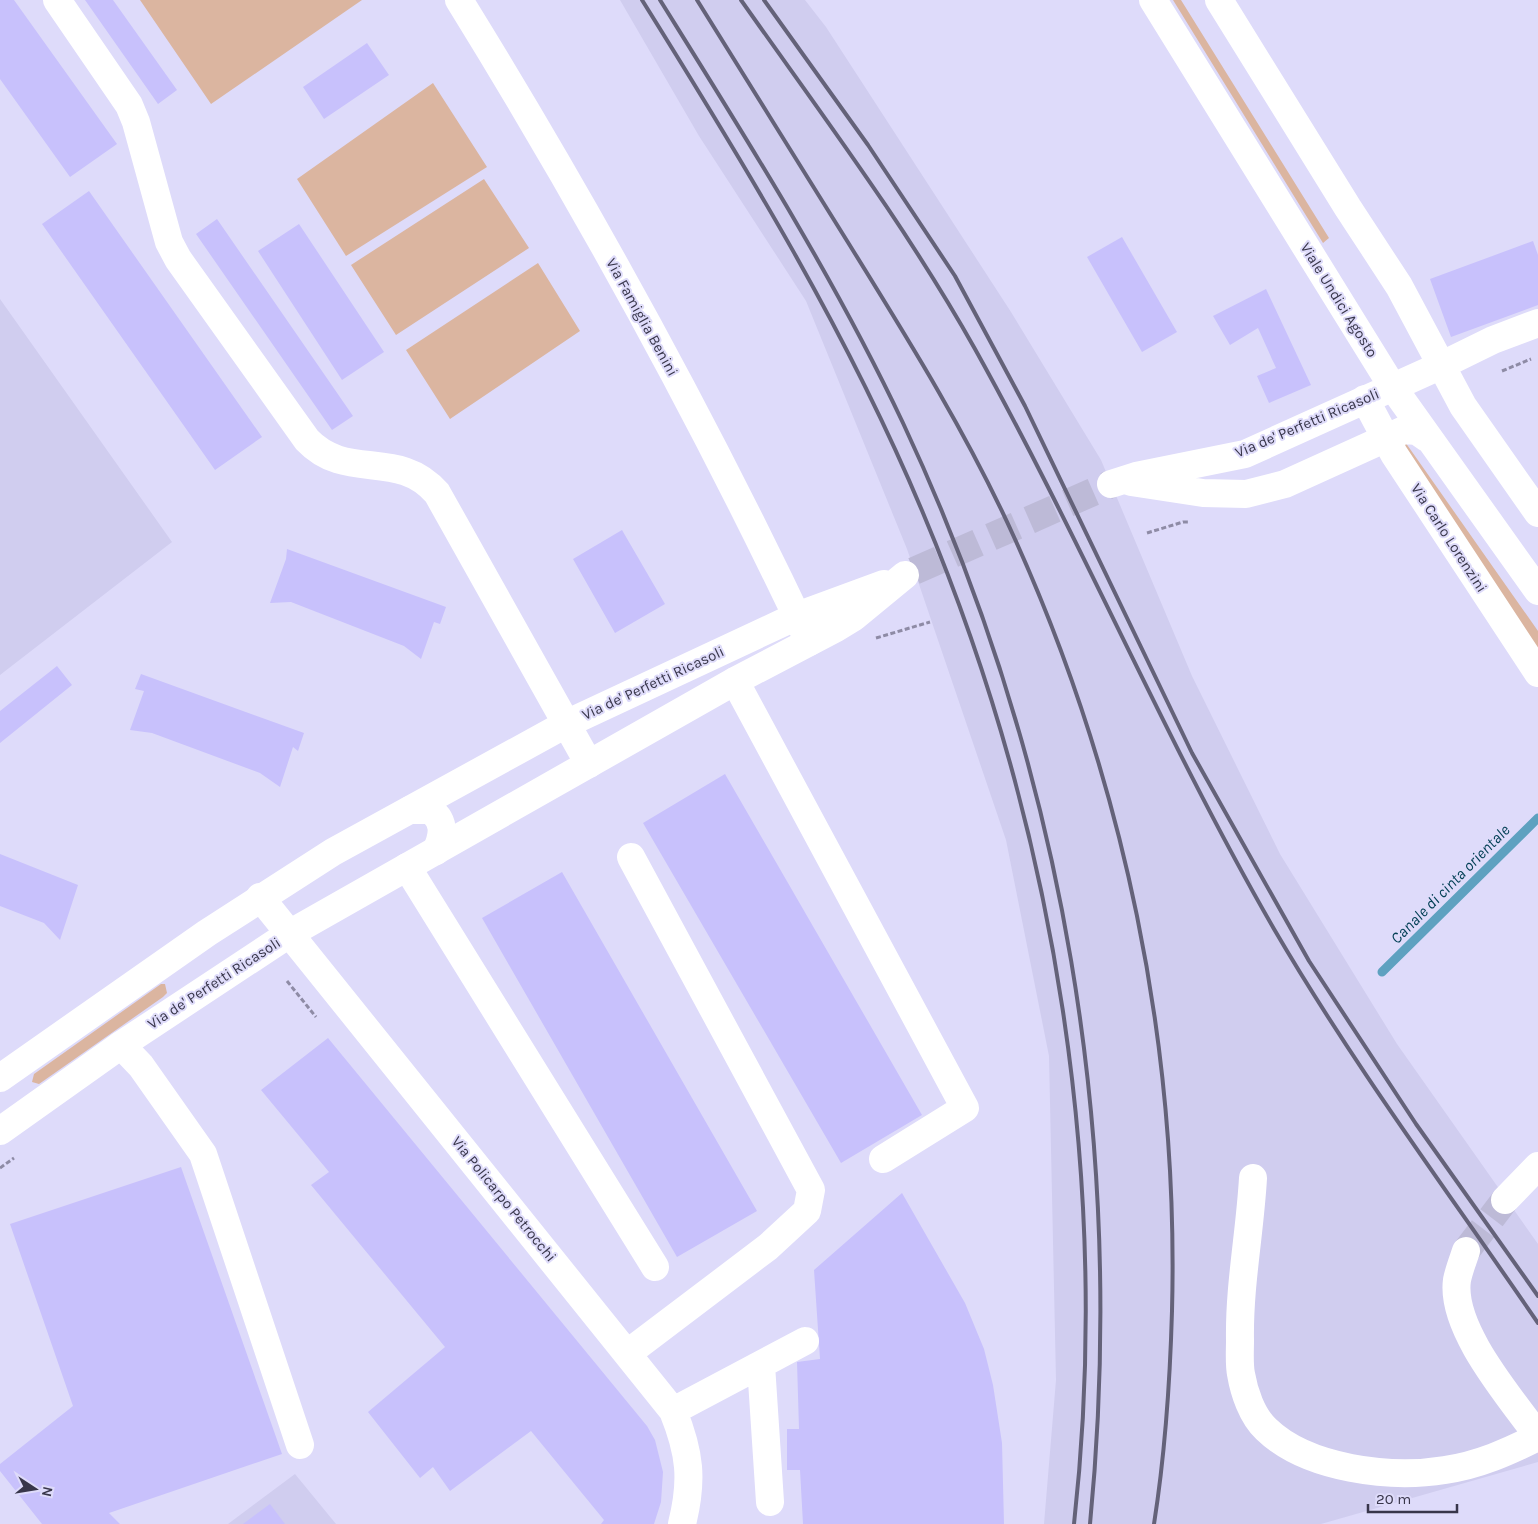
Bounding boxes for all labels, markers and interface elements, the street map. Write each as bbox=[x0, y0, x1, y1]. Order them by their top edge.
street label: Viale Undici Agosto bbox=[1296, 239, 1382, 361]
street label: Via Famiglia Benini bbox=[602, 255, 682, 379]
street label: Via de' Perfetti Ricasoli bbox=[1232, 384, 1382, 462]
street label: Via Carlo Lorenzini bbox=[1407, 480, 1491, 596]
street label: Via de' Perfetti Ricasoli bbox=[579, 642, 727, 724]
water label: Canale di cinta orientale bbox=[1386, 820, 1514, 948]
street label: Via de' Perfetti Ricasoli bbox=[144, 933, 284, 1033]
street label: Via Policarpo Petrocchi bbox=[448, 1133, 560, 1265]
north arrow bbox=[10, 1464, 60, 1514]
scale bar bbox=[1368, 1482, 1457, 1514]
text: N bbox=[38, 1485, 57, 1498]
text: 20 m bbox=[1376, 1490, 1411, 1508]

